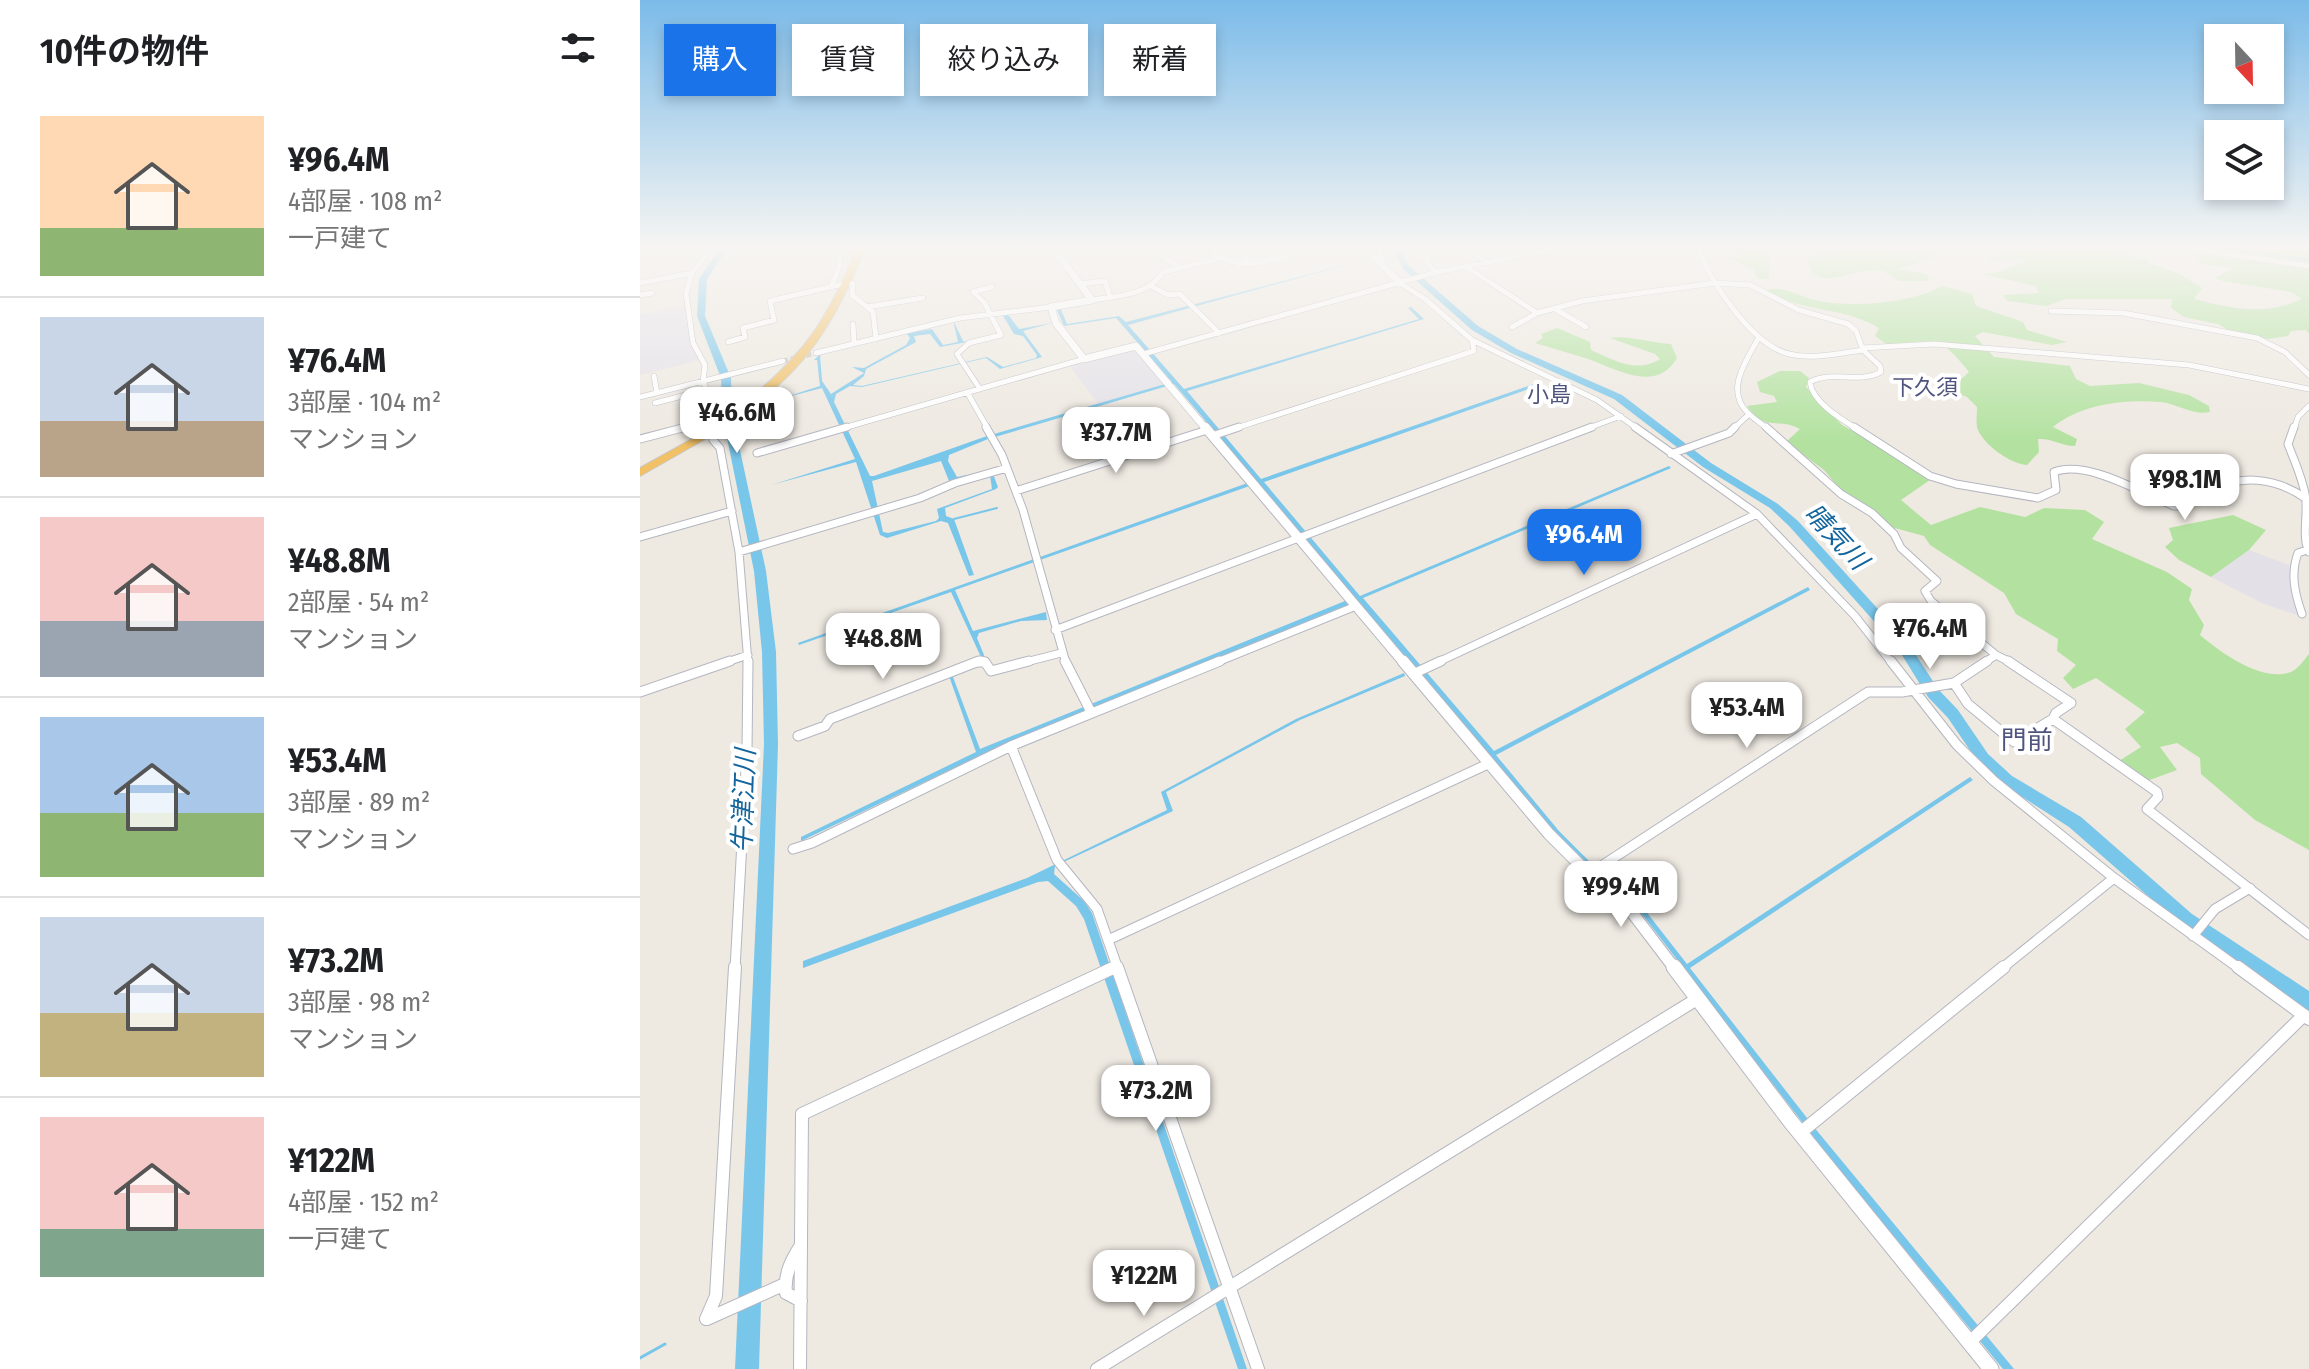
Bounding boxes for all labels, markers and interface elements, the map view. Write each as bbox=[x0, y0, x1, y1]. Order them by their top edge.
chip: 購入 bbox=[664, 24, 776, 96]
chip: 賃貸 bbox=[792, 24, 904, 96]
chip: 絞り込み bbox=[920, 24, 1088, 96]
chip: 新着 bbox=[1104, 24, 1216, 96]
north arrow bbox=[2204, 24, 2284, 104]
map controls bbox=[2204, 24, 2284, 200]
icon: filters bbox=[556, 26, 600, 70]
text: 10件の物件 bbox=[40, 31, 209, 72]
button: layers bbox=[2204, 120, 2284, 200]
text: ¥96.4M bbox=[288, 139, 389, 180]
icon: home bbox=[104, 148, 200, 244]
text: 4部屋 · 108 m² bbox=[288, 186, 442, 217]
text: 一戸建て bbox=[288, 223, 392, 254]
text: ¥76.4M bbox=[288, 340, 386, 381]
icon: home bbox=[104, 349, 200, 445]
district label: 下久須 bbox=[1892, 374, 1958, 401]
district label: 小島 bbox=[1527, 381, 1571, 408]
text: 3部屋 · 104 m² bbox=[288, 387, 441, 418]
pin: ¥46.6M bbox=[672, 387, 802, 455]
text: ¥46.6M bbox=[698, 397, 776, 428]
pin: ¥37.7M bbox=[1051, 407, 1181, 475]
text: ¥37.7M bbox=[1080, 417, 1152, 448]
text: マンション bbox=[288, 424, 418, 455]
pin: ¥98.1M bbox=[2120, 454, 2250, 522]
text: ¥98.1M bbox=[2148, 464, 2222, 495]
water label: 晴気川 bbox=[1798, 498, 1876, 578]
pin: ¥96.4M bbox=[1519, 509, 1649, 577]
text: ¥96.4M bbox=[1545, 519, 1623, 550]
text: ¥48.8M bbox=[288, 540, 391, 581]
icon: home bbox=[104, 549, 200, 645]
text: 2部屋 · 54 m² bbox=[288, 587, 429, 618]
pin: ¥76.4M bbox=[1865, 603, 1995, 671]
pin: ¥48.8M bbox=[818, 613, 948, 681]
text: ¥76.4M bbox=[1892, 613, 1968, 644]
text: ¥48.8M bbox=[844, 623, 922, 654]
text: マンション bbox=[288, 624, 418, 655]
pin: ¥53.4M bbox=[1682, 682, 1812, 750]
text: ¥53.4M bbox=[1709, 692, 1785, 723]
district label: 門前 bbox=[2001, 725, 2053, 756]
text: ¥53.4M bbox=[288, 740, 387, 781]
water label: 牛津江川 bbox=[727, 746, 761, 854]
icon: home bbox=[104, 749, 200, 845]
text: 3部屋 · 89 m² bbox=[288, 787, 430, 818]
text: マンション bbox=[288, 824, 418, 855]
pin: ¥99.4M bbox=[1556, 861, 1686, 929]
text: ¥99.4M bbox=[1582, 871, 1660, 902]
text: ¥73.2M bbox=[288, 940, 384, 981]
icon: home bbox=[104, 949, 200, 1045]
text: 3部屋 · 98 m² bbox=[288, 987, 430, 1018]
text: マンション bbox=[288, 1024, 418, 1055]
pin: ¥73.2M bbox=[1091, 1065, 1221, 1133]
text: ¥73.2M bbox=[1119, 1075, 1193, 1106]
text: ¥122M bbox=[288, 1140, 375, 1181]
icon: home bbox=[104, 1149, 200, 1245]
text: 4部屋 · 152 m² bbox=[288, 1187, 439, 1218]
text: 一戸建て bbox=[288, 1224, 392, 1255]
pin: ¥122M bbox=[1088, 1250, 1200, 1318]
text: ¥122M bbox=[1111, 1260, 1177, 1291]

